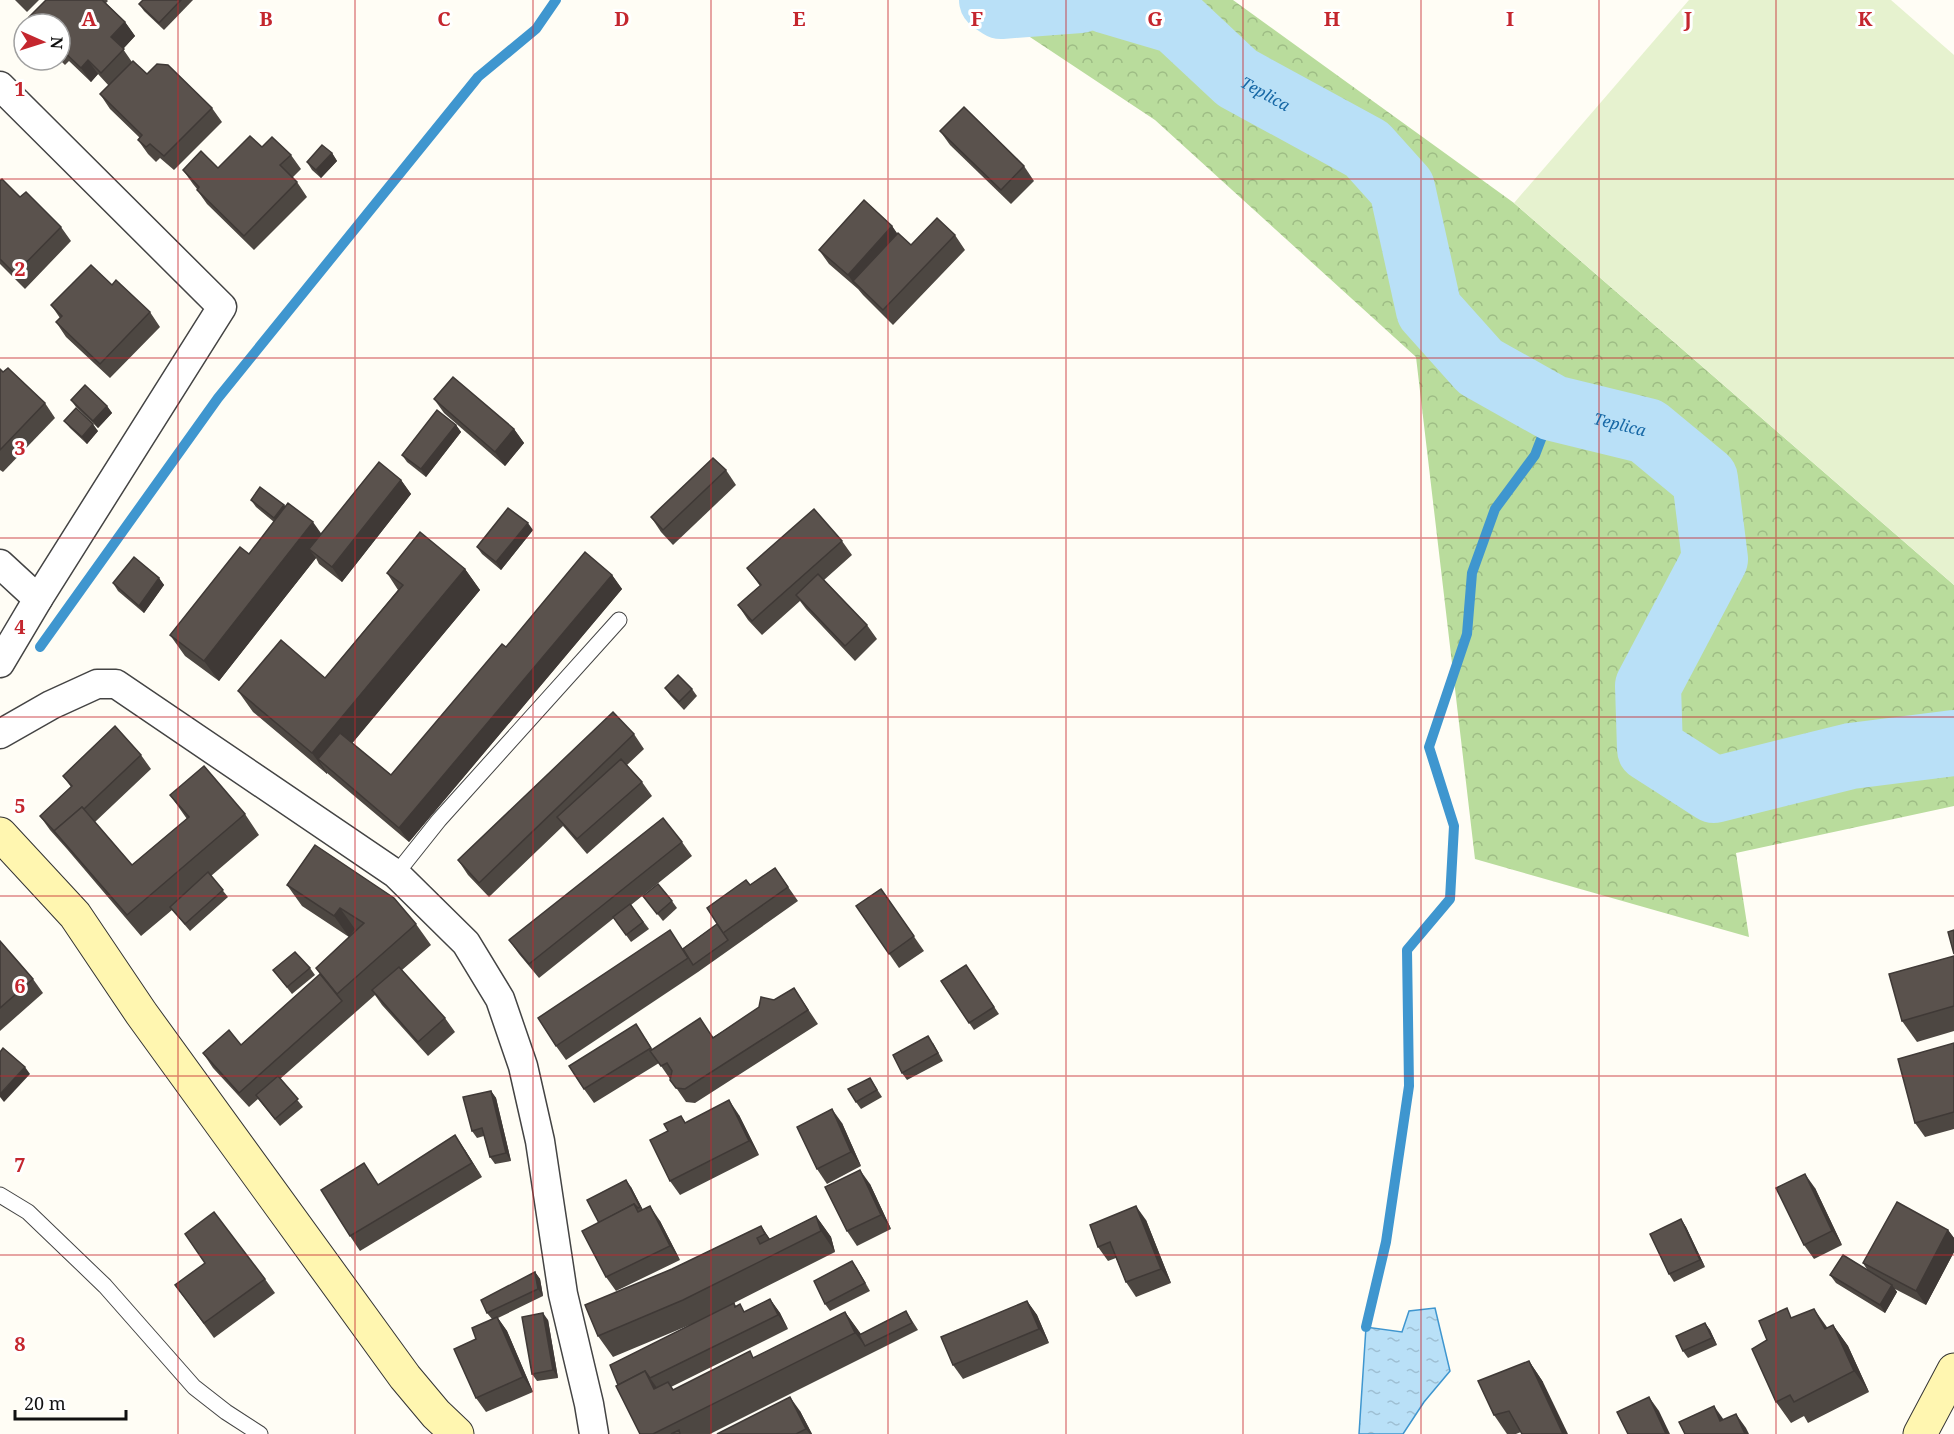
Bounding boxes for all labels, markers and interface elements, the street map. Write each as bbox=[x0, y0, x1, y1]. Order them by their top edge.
text: A bbox=[81, 5, 97, 32]
text: B bbox=[259, 5, 273, 32]
text: C bbox=[437, 5, 451, 32]
text: D bbox=[614, 5, 630, 32]
text: E bbox=[792, 5, 806, 32]
text: F bbox=[971, 5, 983, 32]
text: G bbox=[1147, 5, 1163, 32]
text: H bbox=[1324, 5, 1340, 32]
text: I bbox=[1506, 5, 1514, 32]
text: J bbox=[1683, 5, 1692, 32]
text: K bbox=[1858, 5, 1873, 32]
north arrow bbox=[12, 12, 72, 72]
text: N bbox=[46, 36, 68, 50]
water label: Teplica bbox=[1237, 71, 1295, 116]
text: 1 bbox=[14, 75, 26, 102]
text: 2 bbox=[14, 255, 26, 282]
water label: Teplica bbox=[1591, 407, 1649, 442]
text: 3 bbox=[14, 434, 26, 461]
text: 4 bbox=[14, 613, 26, 640]
text: 5 bbox=[14, 792, 26, 819]
text: 6 bbox=[14, 972, 26, 999]
text: 7 bbox=[14, 1151, 26, 1178]
text: 8 bbox=[14, 1330, 26, 1357]
scale bar bbox=[15, 1383, 126, 1421]
text: 20 m bbox=[24, 1391, 66, 1415]

